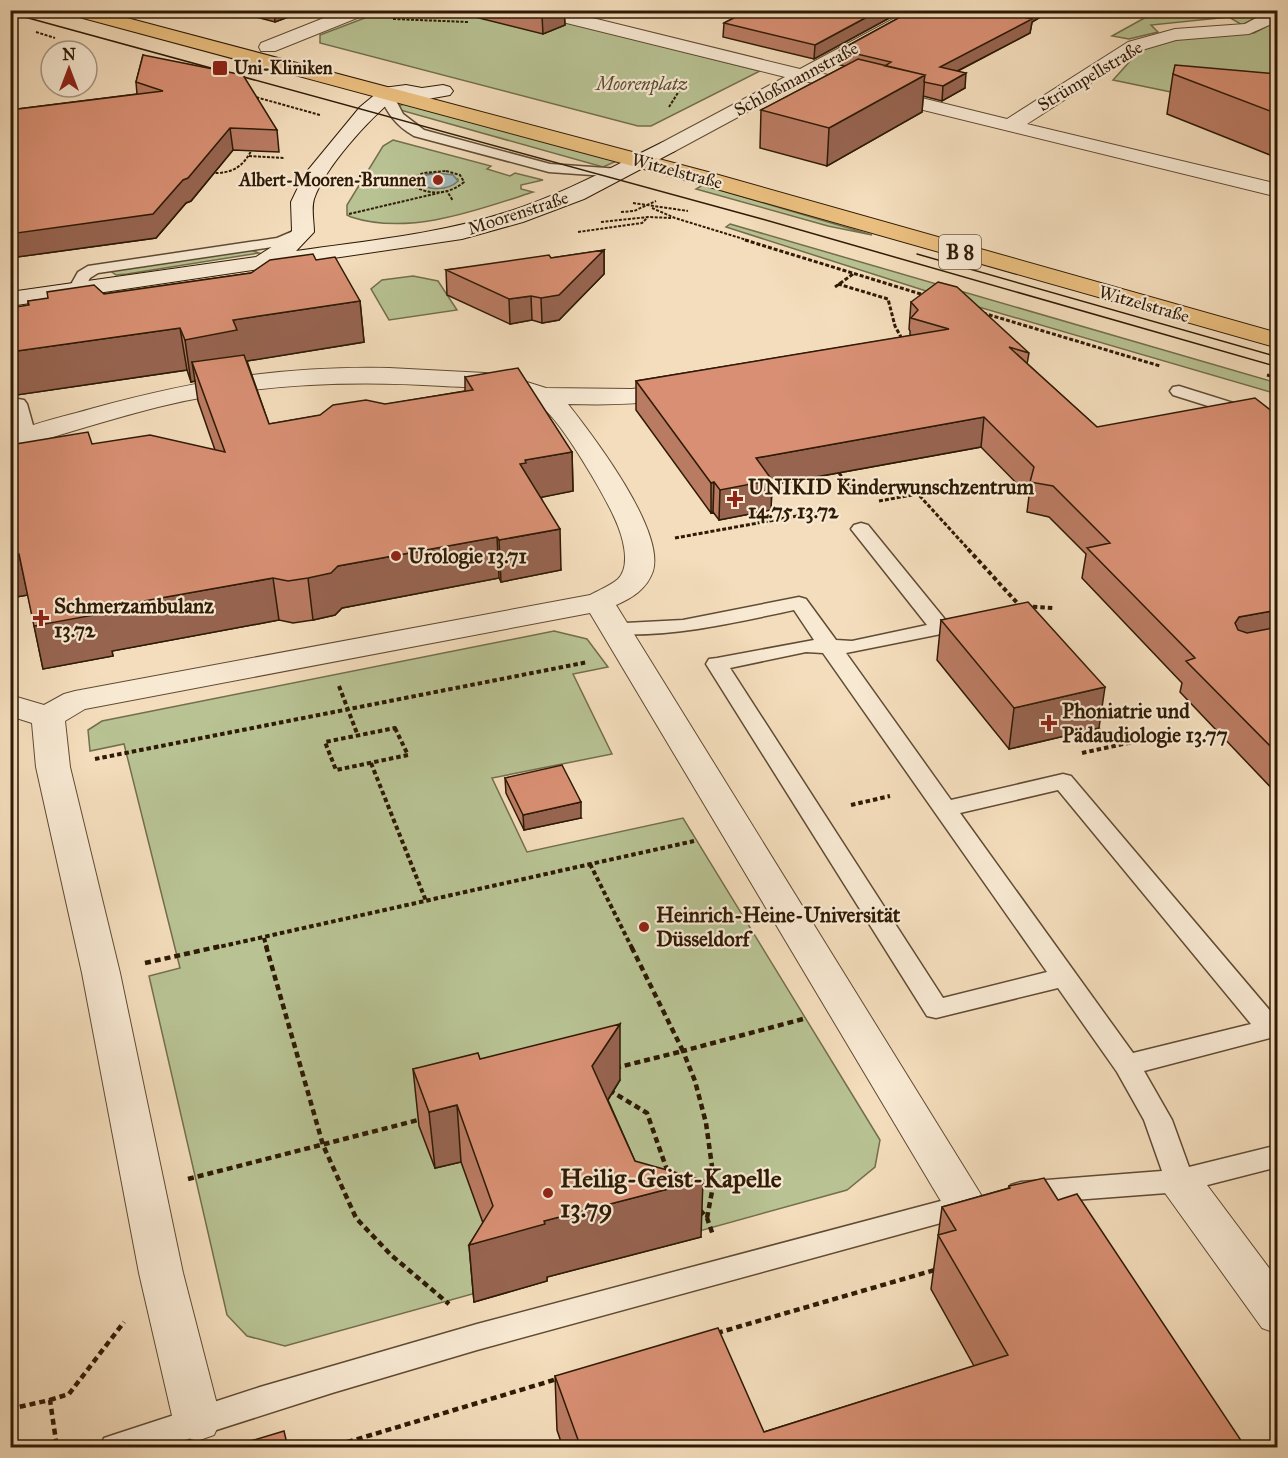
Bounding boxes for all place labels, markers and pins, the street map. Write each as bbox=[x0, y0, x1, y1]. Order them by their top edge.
place label: Uni-Kliniken bbox=[234, 57, 333, 79]
marker: Uni-Kliniken bbox=[211, 59, 229, 77]
place label: Albert-Mooren-Brunnen bbox=[238, 169, 426, 191]
marker: Albert-Mooren-Brunnen bbox=[431, 173, 445, 187]
place label: UNIKID Kinderwunschzentrum 14.75 13.72 bbox=[748, 474, 1035, 524]
marker: UNIKID Kinderwunschzentrum 14.75 13.72 bbox=[726, 490, 744, 508]
place label: Urologie 13.71 bbox=[408, 543, 527, 569]
marker: Urologie 13.71 bbox=[389, 549, 403, 563]
place label: Schmerzambulanz 13.72 bbox=[54, 593, 214, 643]
marker: Schmerzambulanz 13.72 bbox=[32, 609, 50, 627]
place label: Phoniatrie und Pädaudiologie 13.77 bbox=[1062, 698, 1228, 748]
marker: Phoniatrie und Pädaudiologie 13.77 bbox=[1040, 714, 1058, 732]
place label: Heinrich-Heine-Universität Düsseldorf bbox=[656, 902, 901, 952]
marker: Heinrich-Heine-Universität Düsseldorf bbox=[637, 920, 651, 934]
place label: Heilig-Geist-Kapelle 13.79 bbox=[560, 1162, 782, 1224]
marker: Heilig-Geist-Kapelle 13.79 bbox=[541, 1186, 555, 1200]

